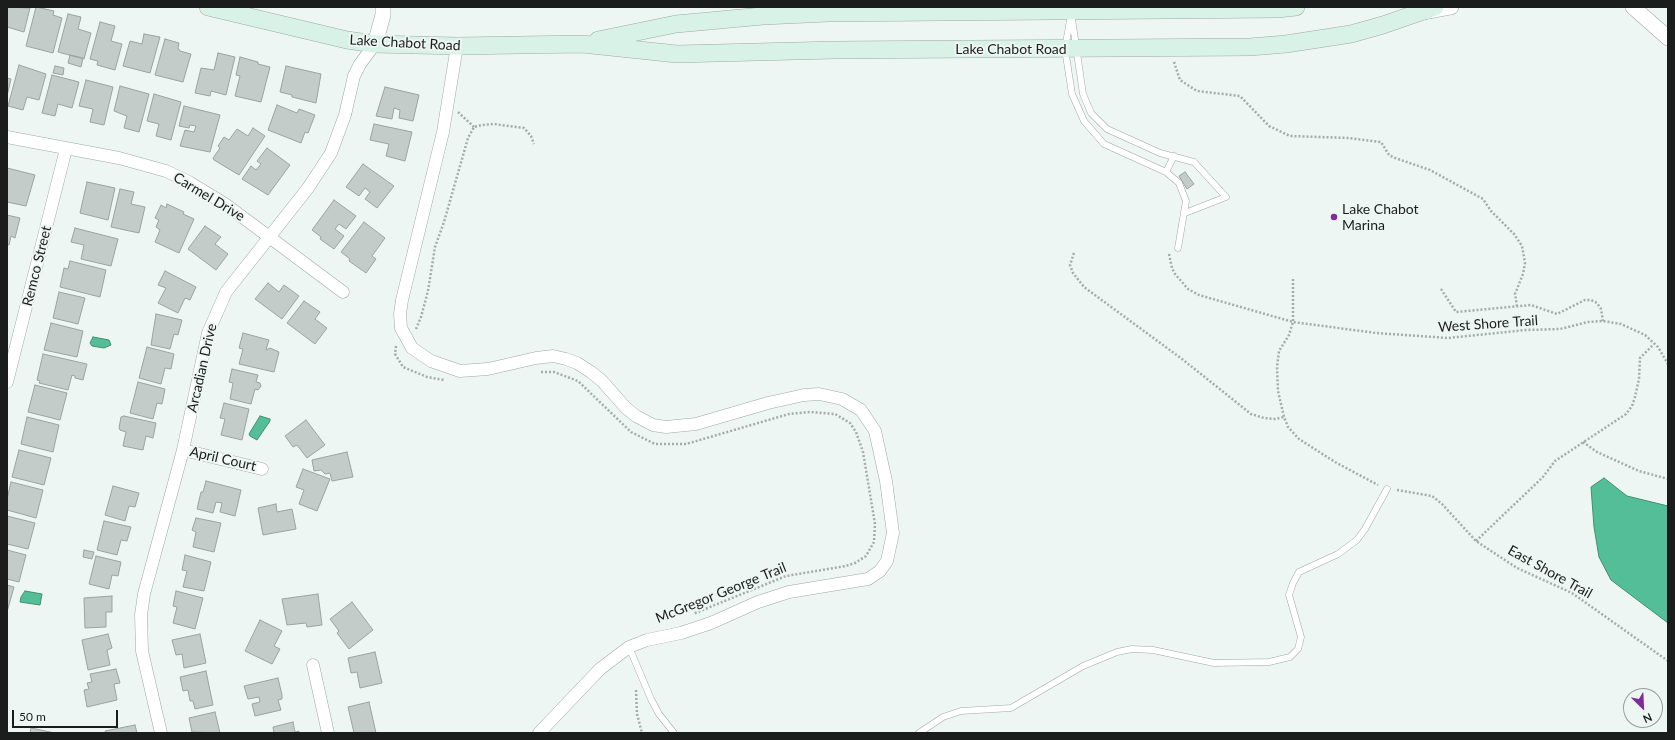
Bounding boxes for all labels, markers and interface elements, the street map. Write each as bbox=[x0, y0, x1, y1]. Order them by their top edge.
street label: Lake Chabot Road bbox=[349, 32, 461, 54]
street label: Lake Chabot Road bbox=[955, 41, 1067, 57]
street label: Carmel Drive bbox=[170, 169, 248, 225]
place label: Lake Chabot Marina bbox=[1342, 201, 1419, 234]
marker: Lake Chabot Marina bbox=[1329, 212, 1339, 222]
street label: Remco Street bbox=[19, 224, 55, 308]
street label: West Shore Trail bbox=[1437, 312, 1539, 336]
street label: Arcadian Drive bbox=[184, 322, 220, 414]
street label: April Court bbox=[188, 443, 258, 475]
street label: East Shore Trail bbox=[1505, 542, 1595, 602]
street label: McGregor George Trail bbox=[653, 559, 789, 627]
north arrow bbox=[1623, 688, 1663, 728]
scale bar bbox=[14, 702, 120, 728]
text: 50 m bbox=[19, 709, 46, 724]
text: N bbox=[1641, 711, 1654, 726]

